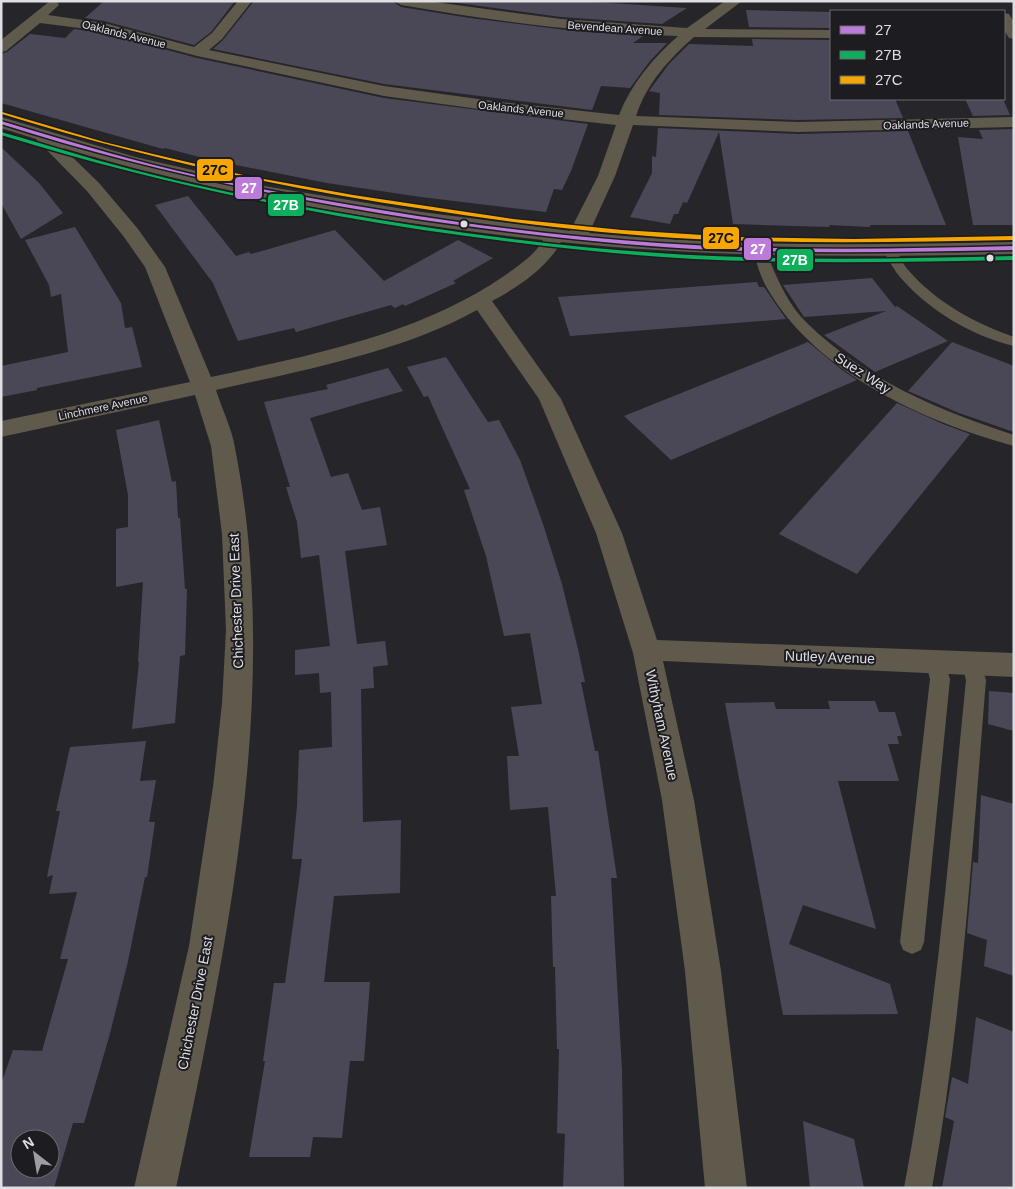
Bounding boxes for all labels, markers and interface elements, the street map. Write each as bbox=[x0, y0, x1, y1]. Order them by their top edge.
legend bbox=[830, 10, 1005, 100]
street label: Oaklands Avenue bbox=[81, 18, 167, 50]
street label: Bevendean Avenue bbox=[567, 19, 663, 37]
text: 27 bbox=[875, 21, 892, 38]
text: 27B bbox=[875, 46, 902, 63]
text: 27C bbox=[875, 71, 903, 88]
street label: Oaklands Avenue bbox=[478, 99, 564, 119]
street label: Oaklands Avenue bbox=[883, 117, 969, 131]
line badge: 27C bbox=[196, 158, 234, 182]
text: 27C bbox=[202, 162, 228, 178]
line badge: 27 bbox=[234, 176, 263, 200]
text: 27 bbox=[241, 180, 257, 196]
line badge: 27B bbox=[267, 193, 305, 217]
text: 27B bbox=[273, 197, 299, 213]
unlabelled marker bbox=[459, 219, 469, 229]
line badge: 27C bbox=[702, 226, 740, 250]
text: 27C bbox=[708, 230, 734, 246]
line badge: 27 bbox=[743, 237, 772, 261]
text: 27 bbox=[750, 241, 766, 257]
line badge: 27B bbox=[776, 248, 814, 272]
text: 27B bbox=[782, 252, 808, 268]
unlabelled marker bbox=[985, 253, 995, 263]
street label: Suez Way bbox=[832, 349, 894, 397]
street label: Linchmere Avenue bbox=[57, 392, 149, 422]
street label: Chichester Drive East bbox=[226, 533, 246, 669]
street label: Nutley Avenue bbox=[785, 647, 875, 667]
street label: Withyham Avenue bbox=[642, 668, 682, 782]
street label: Chichester Drive East bbox=[174, 935, 216, 1071]
north arrow bbox=[10, 1129, 60, 1179]
text: N bbox=[20, 1133, 37, 1152]

